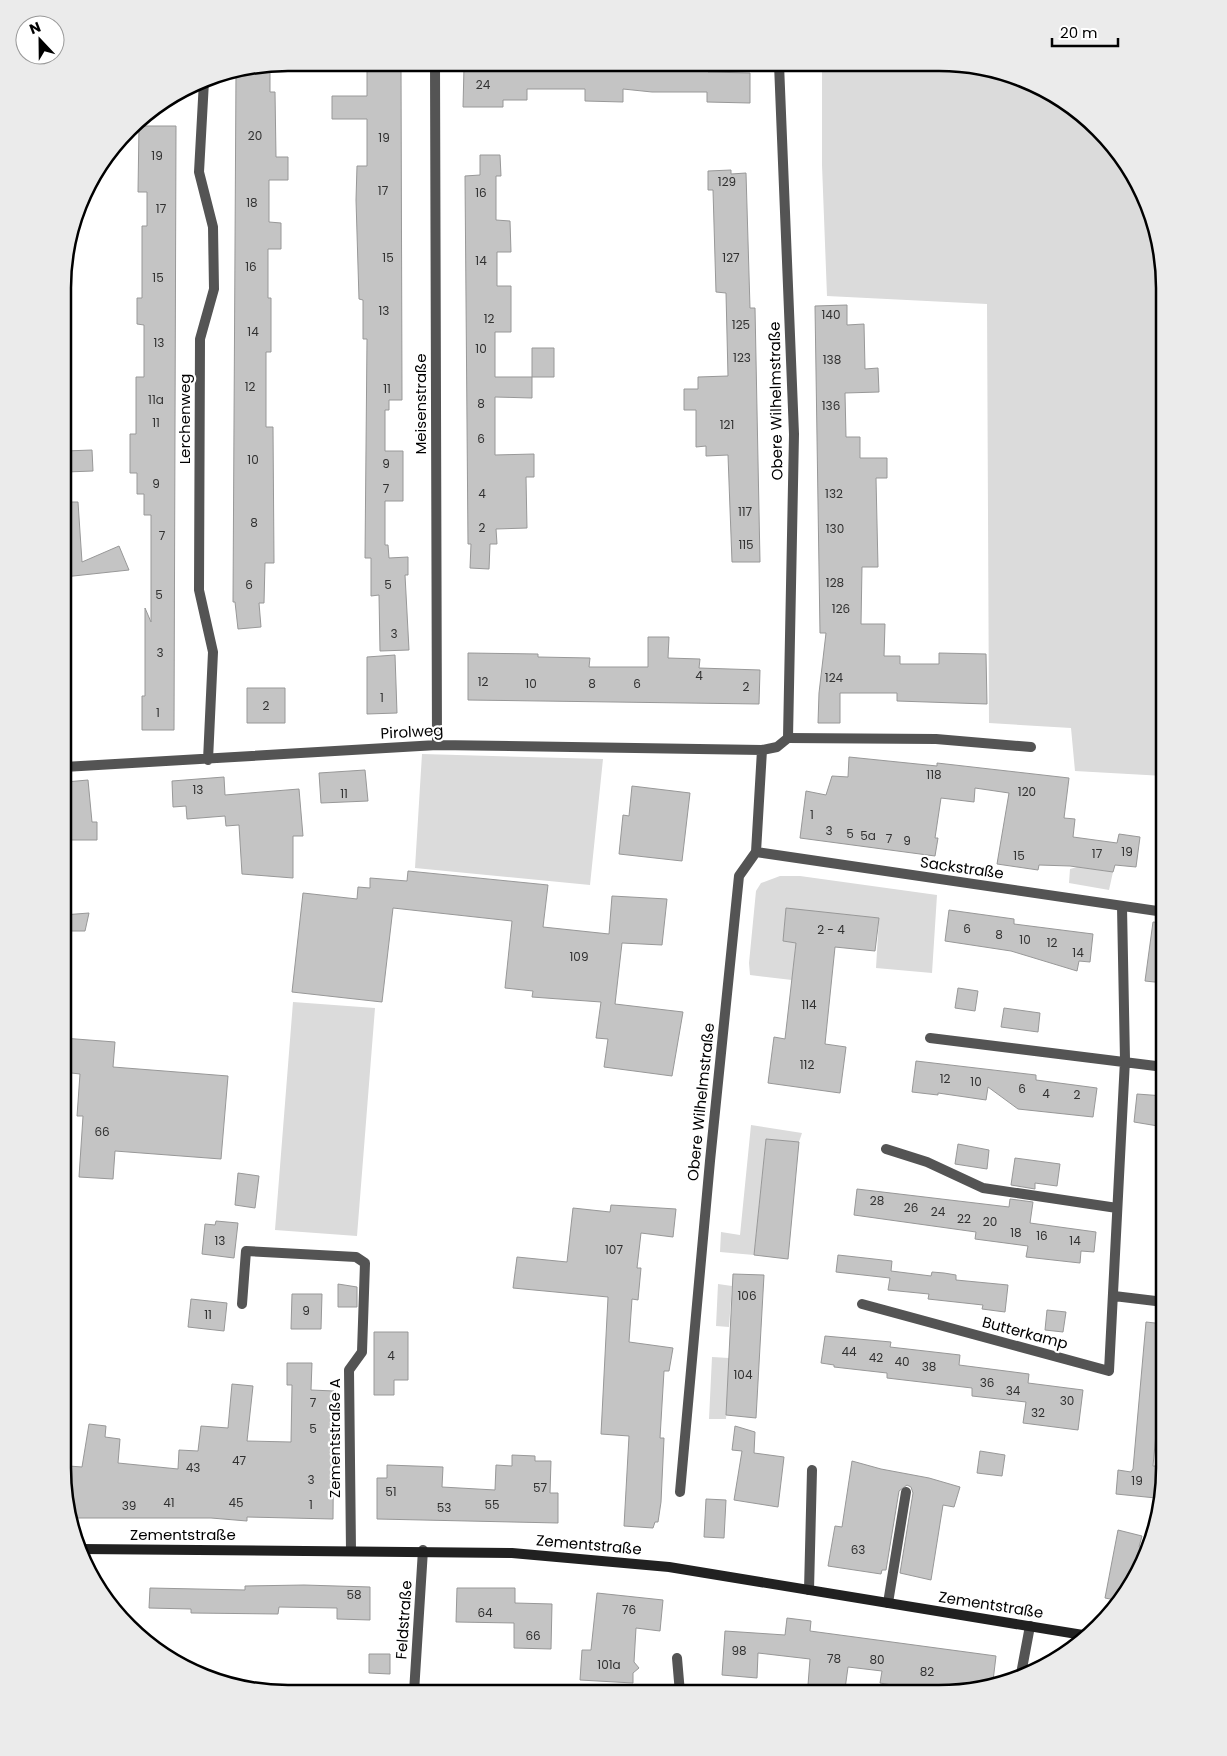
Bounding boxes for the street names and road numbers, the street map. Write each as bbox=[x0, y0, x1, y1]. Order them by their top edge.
street label: Obere Wilhelmstraße bbox=[764, 321, 787, 481]
street label: Meisenstraße bbox=[410, 353, 431, 455]
street label: Lerchenweg bbox=[174, 374, 195, 464]
street label: Pirolweg bbox=[380, 719, 444, 744]
street label: Sackstraße bbox=[919, 851, 1005, 884]
street label: Obere Wilhelmstraße bbox=[682, 1022, 719, 1182]
street label: Butterkamp bbox=[980, 1311, 1070, 1354]
street label: Zementstraße A bbox=[324, 1378, 345, 1498]
street label: Zementstraße bbox=[130, 1524, 236, 1545]
street label: Zementstraße bbox=[535, 1529, 643, 1560]
street label: Feldstraße bbox=[390, 1580, 417, 1660]
street label: Zementstraße bbox=[937, 1586, 1045, 1623]

